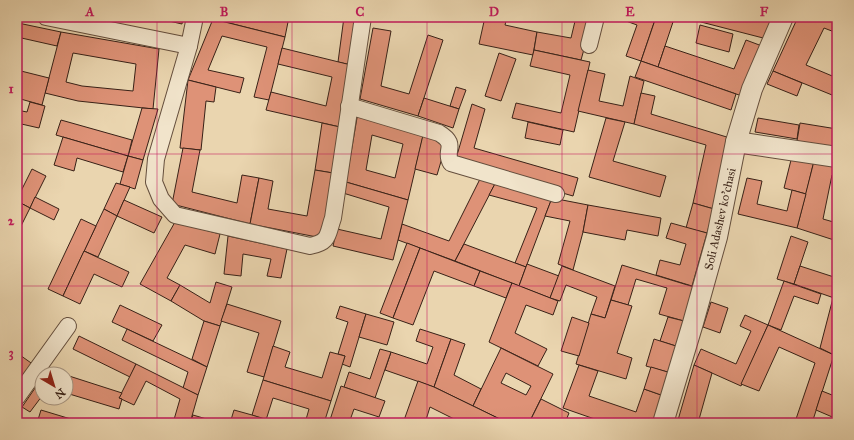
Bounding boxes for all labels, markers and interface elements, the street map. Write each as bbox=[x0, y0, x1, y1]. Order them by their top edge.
text: A bbox=[85, 4, 95, 20]
text: B bbox=[220, 4, 229, 20]
text: C bbox=[356, 4, 365, 20]
text: D bbox=[489, 4, 499, 20]
text: E bbox=[625, 4, 635, 20]
text: F bbox=[760, 4, 769, 20]
text: 1 bbox=[8, 81, 14, 97]
street label: Soli Adashev ko'chasi bbox=[701, 166, 739, 271]
text: 2 bbox=[8, 213, 15, 229]
text: 3 bbox=[8, 345, 14, 361]
north arrow bbox=[34, 366, 74, 406]
text: N bbox=[52, 385, 68, 402]

